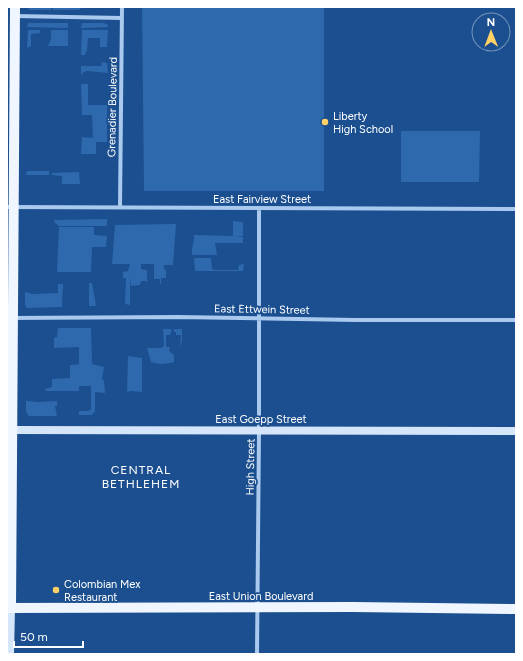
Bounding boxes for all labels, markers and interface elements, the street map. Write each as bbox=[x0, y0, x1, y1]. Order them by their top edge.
north arrow bbox=[471, 12, 511, 52]
text: N bbox=[486, 16, 495, 29]
street label: Grenadier Boulevard bbox=[105, 57, 120, 157]
place label: Liberty High School bbox=[333, 110, 393, 136]
marker: Liberty High School bbox=[320, 117, 330, 127]
street label: East Fairview Street bbox=[213, 193, 311, 206]
street label: East Ettwein Street bbox=[214, 302, 310, 317]
street label: East Goepp Street bbox=[215, 413, 307, 426]
street label: High Street bbox=[244, 438, 257, 496]
district label: CENTRAL BETHLEHEM bbox=[102, 463, 180, 491]
place label: Colombian Mex Restaurant bbox=[64, 578, 141, 604]
marker: Colombian Mex Restaurant bbox=[51, 585, 61, 595]
street label: East Union Boulevard bbox=[209, 590, 313, 603]
scale bar bbox=[14, 623, 83, 649]
text: 50 m bbox=[20, 630, 48, 644]

